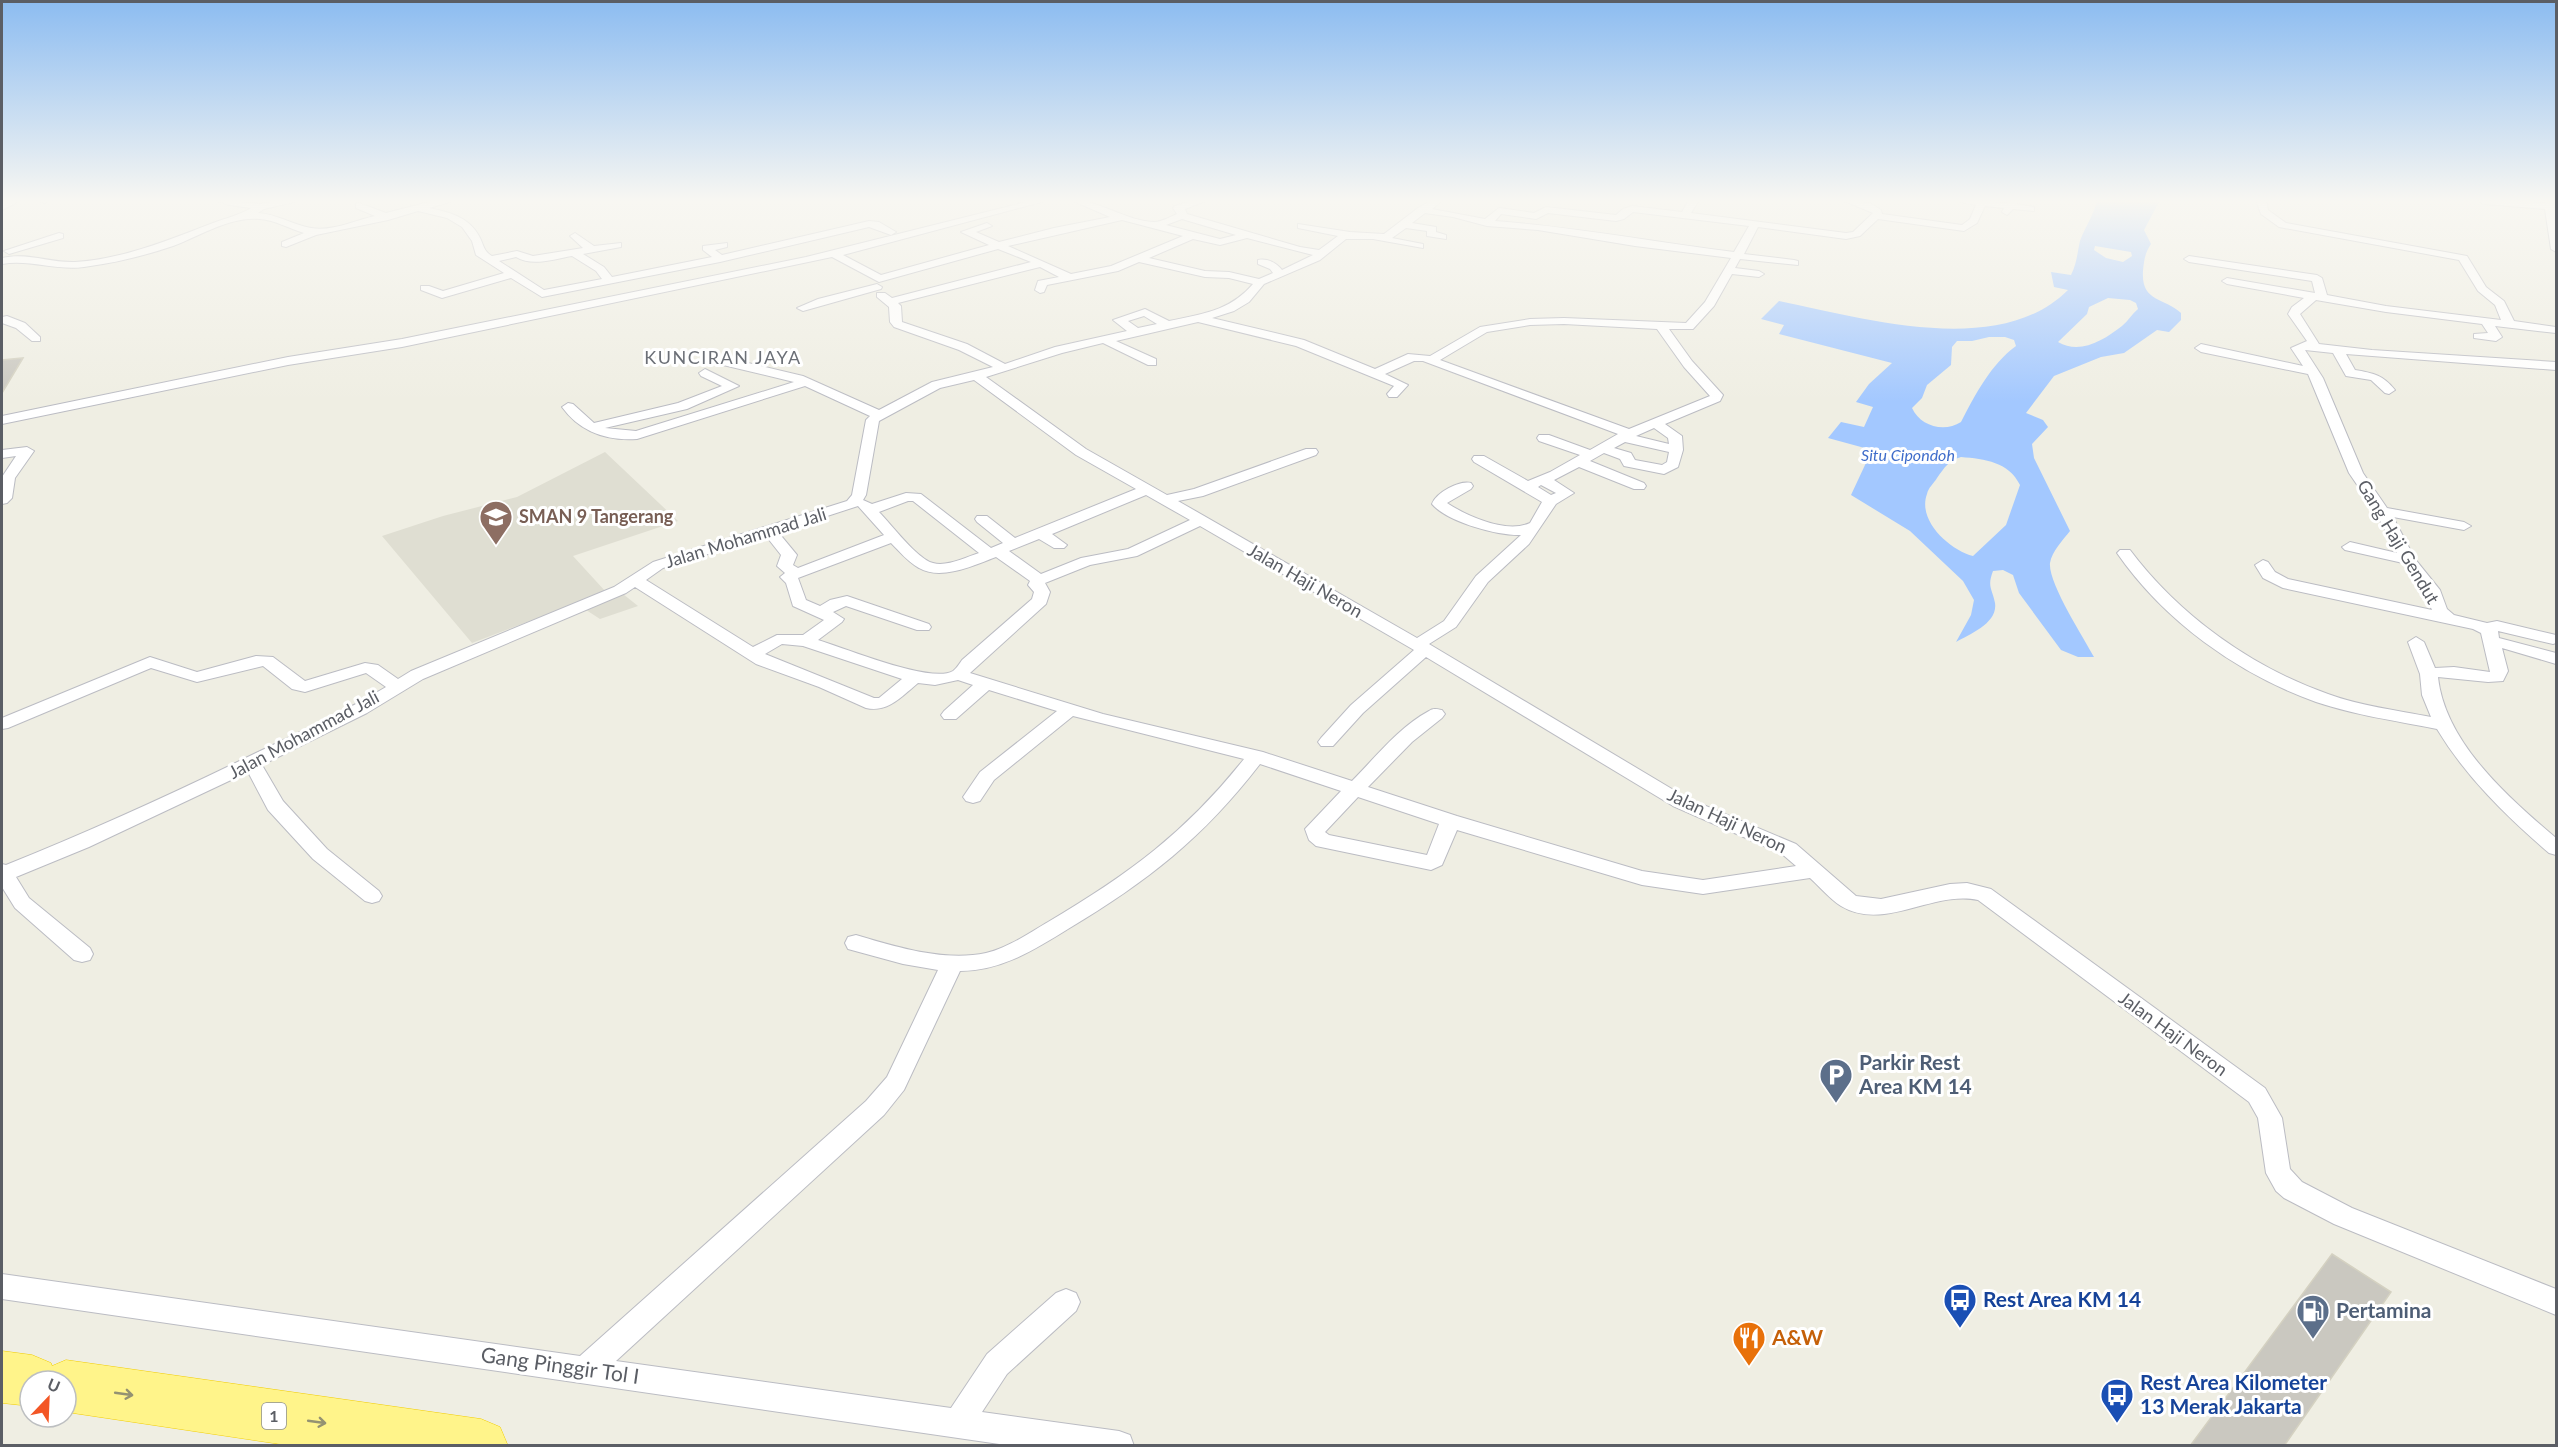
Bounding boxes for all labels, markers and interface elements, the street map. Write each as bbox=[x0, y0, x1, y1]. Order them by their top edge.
district label: KUNCIRAN JAYA bbox=[644, 346, 802, 368]
water label: Situ Cipondoh bbox=[1861, 445, 1955, 464]
street label: Gang Haji Gendut bbox=[2353, 475, 2445, 608]
school or university icon: SMAN 9 Tangerang bbox=[478, 499, 514, 546]
street label: Jalan Mohammad Jali bbox=[663, 502, 829, 572]
place label: SMAN 9 Tangerang bbox=[519, 505, 674, 527]
street label: Jalan Haji Neron bbox=[1244, 538, 1367, 622]
street label: Jalan Mohammad Jali bbox=[225, 685, 382, 783]
street label: Jalan Haji Neron bbox=[1664, 783, 1791, 857]
street label: Jalan Haji Neron bbox=[2115, 986, 2232, 1080]
place label: Parkir Rest Area KM 14 bbox=[1858, 1049, 1972, 1098]
parking icon: Parkir Rest Area KM 14 bbox=[1818, 1057, 1854, 1104]
bus stop icon: Rest Area KM 14 bbox=[1942, 1282, 1978, 1329]
place label: Rest Area KM 14 bbox=[1983, 1286, 2141, 1311]
fuel station icon: Pertamina bbox=[2295, 1293, 2331, 1340]
place label: Pertamina bbox=[2336, 1297, 2431, 1322]
restaurant icon: A&W bbox=[1731, 1320, 1767, 1367]
place label: A&W bbox=[1771, 1324, 1823, 1349]
street label: Gang Pinggir Tol I bbox=[479, 1341, 641, 1388]
north arrow bbox=[18, 1369, 78, 1429]
place label: Rest Area Kilometer 13 Merak Jakarta bbox=[2140, 1369, 2327, 1418]
text: U bbox=[45, 1374, 63, 1396]
bus stop icon: Rest Area Kilometer 13 Merak Jakarta bbox=[2099, 1377, 2135, 1424]
one-way arrow bbox=[114, 1389, 133, 1400]
road number: 1 bbox=[262, 1403, 286, 1429]
one-way arrow bbox=[307, 1416, 326, 1427]

